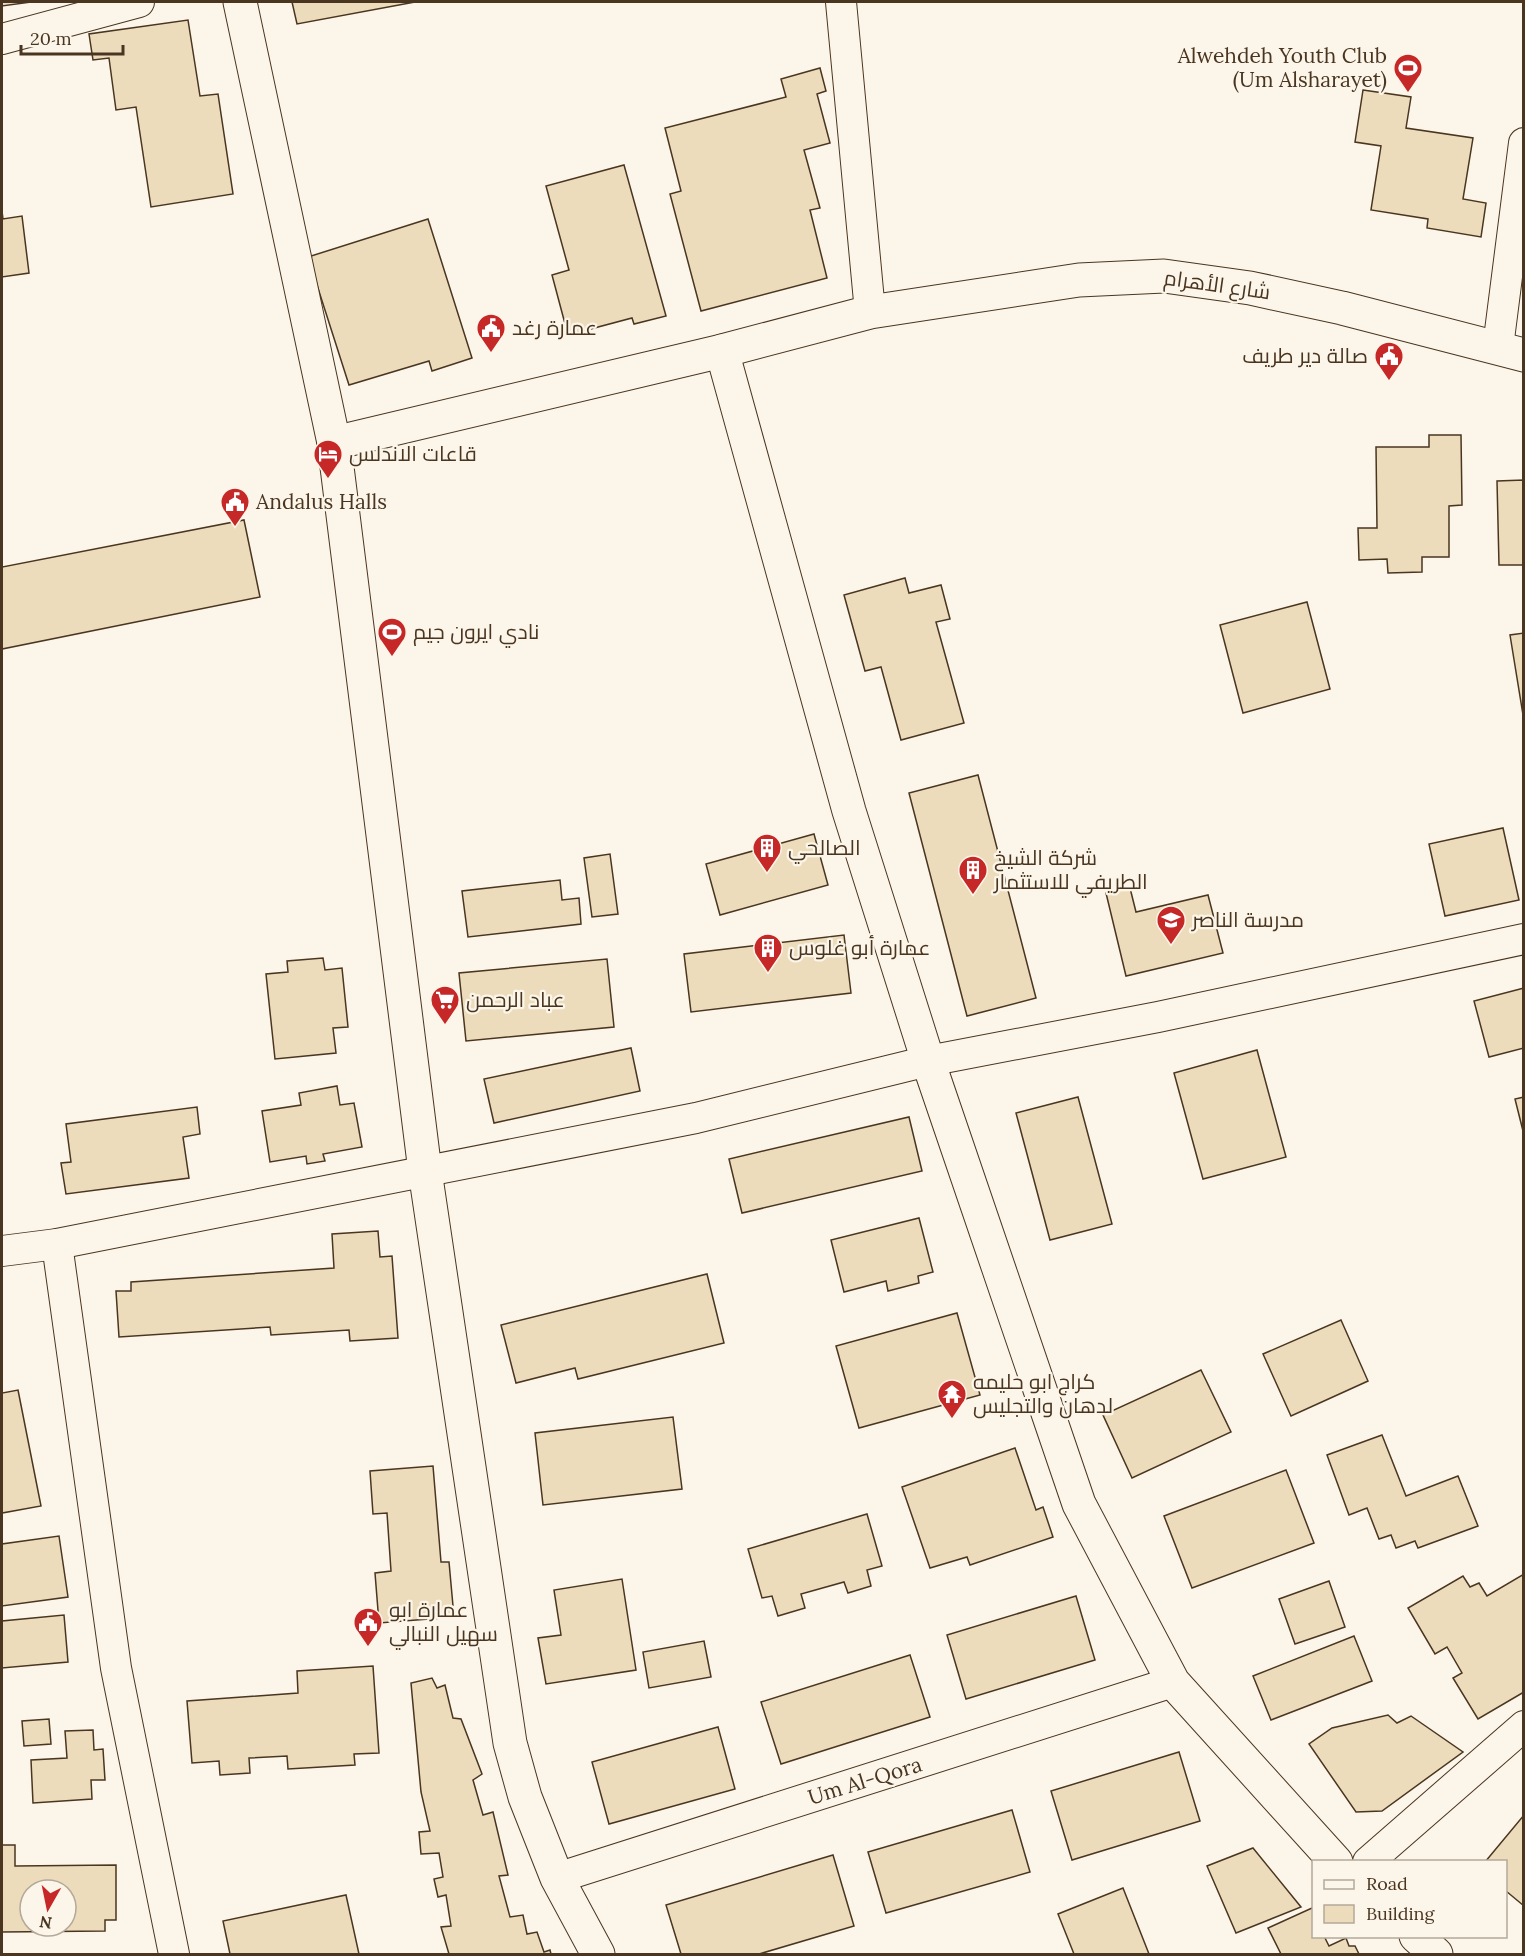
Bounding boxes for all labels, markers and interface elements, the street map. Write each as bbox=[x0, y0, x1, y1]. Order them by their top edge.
scale bar bbox=[21, 18, 123, 56]
text: 20 m bbox=[30, 27, 72, 50]
place label: Alwehdeh Youth Club (Um Alsharayet) bbox=[1177, 42, 1387, 93]
sports icon: Alwehdeh Youth Club (Um Alsharayet) bbox=[1392, 52, 1424, 94]
street label: شارع الأهرام bbox=[1162, 264, 1272, 306]
public building icon: عمارة رغد bbox=[475, 312, 507, 354]
place label: عمارة رغد bbox=[512, 314, 597, 341]
public building icon: صالة دير طريف bbox=[1373, 340, 1405, 382]
place label: صالة دير طريف bbox=[1242, 342, 1368, 369]
hotel icon: قاعات الاندلس bbox=[312, 438, 344, 480]
place label: قاعات الاندلس bbox=[349, 440, 477, 467]
public building icon: Andalus Halls bbox=[219, 486, 251, 528]
place label: Andalus Halls bbox=[255, 488, 387, 515]
sports icon: نادي ايرون جيم bbox=[376, 616, 408, 658]
place label: نادي ايرون جيم bbox=[413, 618, 539, 648]
building icon: الصالحي bbox=[751, 832, 783, 874]
place label: الصالحي bbox=[788, 834, 861, 864]
place label: شركة الشيخ الطريفي للاستثمار bbox=[993, 844, 1148, 898]
building icon: شركة الشيخ الطريفي للاستثمار bbox=[957, 854, 989, 896]
school or university icon: مدرسة الناصر bbox=[1155, 904, 1187, 946]
place label: مدرسة الناصر bbox=[1191, 906, 1304, 933]
building icon: عمارة أبو غلوس bbox=[752, 932, 784, 974]
place label: عمارة أبو غلوس bbox=[789, 934, 930, 961]
supermarket icon: عباد الرحمن bbox=[429, 984, 461, 1026]
place label: عباد الرحمن bbox=[466, 986, 565, 1013]
place label: كراج ابو حليمه لدهان والتجليس bbox=[973, 1368, 1113, 1419]
temple icon: كراج ابو حليمه لدهان والتجليس bbox=[936, 1378, 968, 1420]
place label: عمارة ابو سهيل النبالي bbox=[389, 1596, 498, 1650]
public building icon: عمارة ابو سهيل النبالي bbox=[352, 1606, 384, 1648]
street label: Um Al-Qora bbox=[805, 1750, 925, 1811]
legend bbox=[1312, 1860, 1507, 1938]
text: Road bbox=[1366, 1872, 1408, 1895]
north arrow bbox=[18, 1878, 78, 1938]
text: Building bbox=[1366, 1902, 1436, 1925]
text: N bbox=[38, 1912, 53, 1934]

